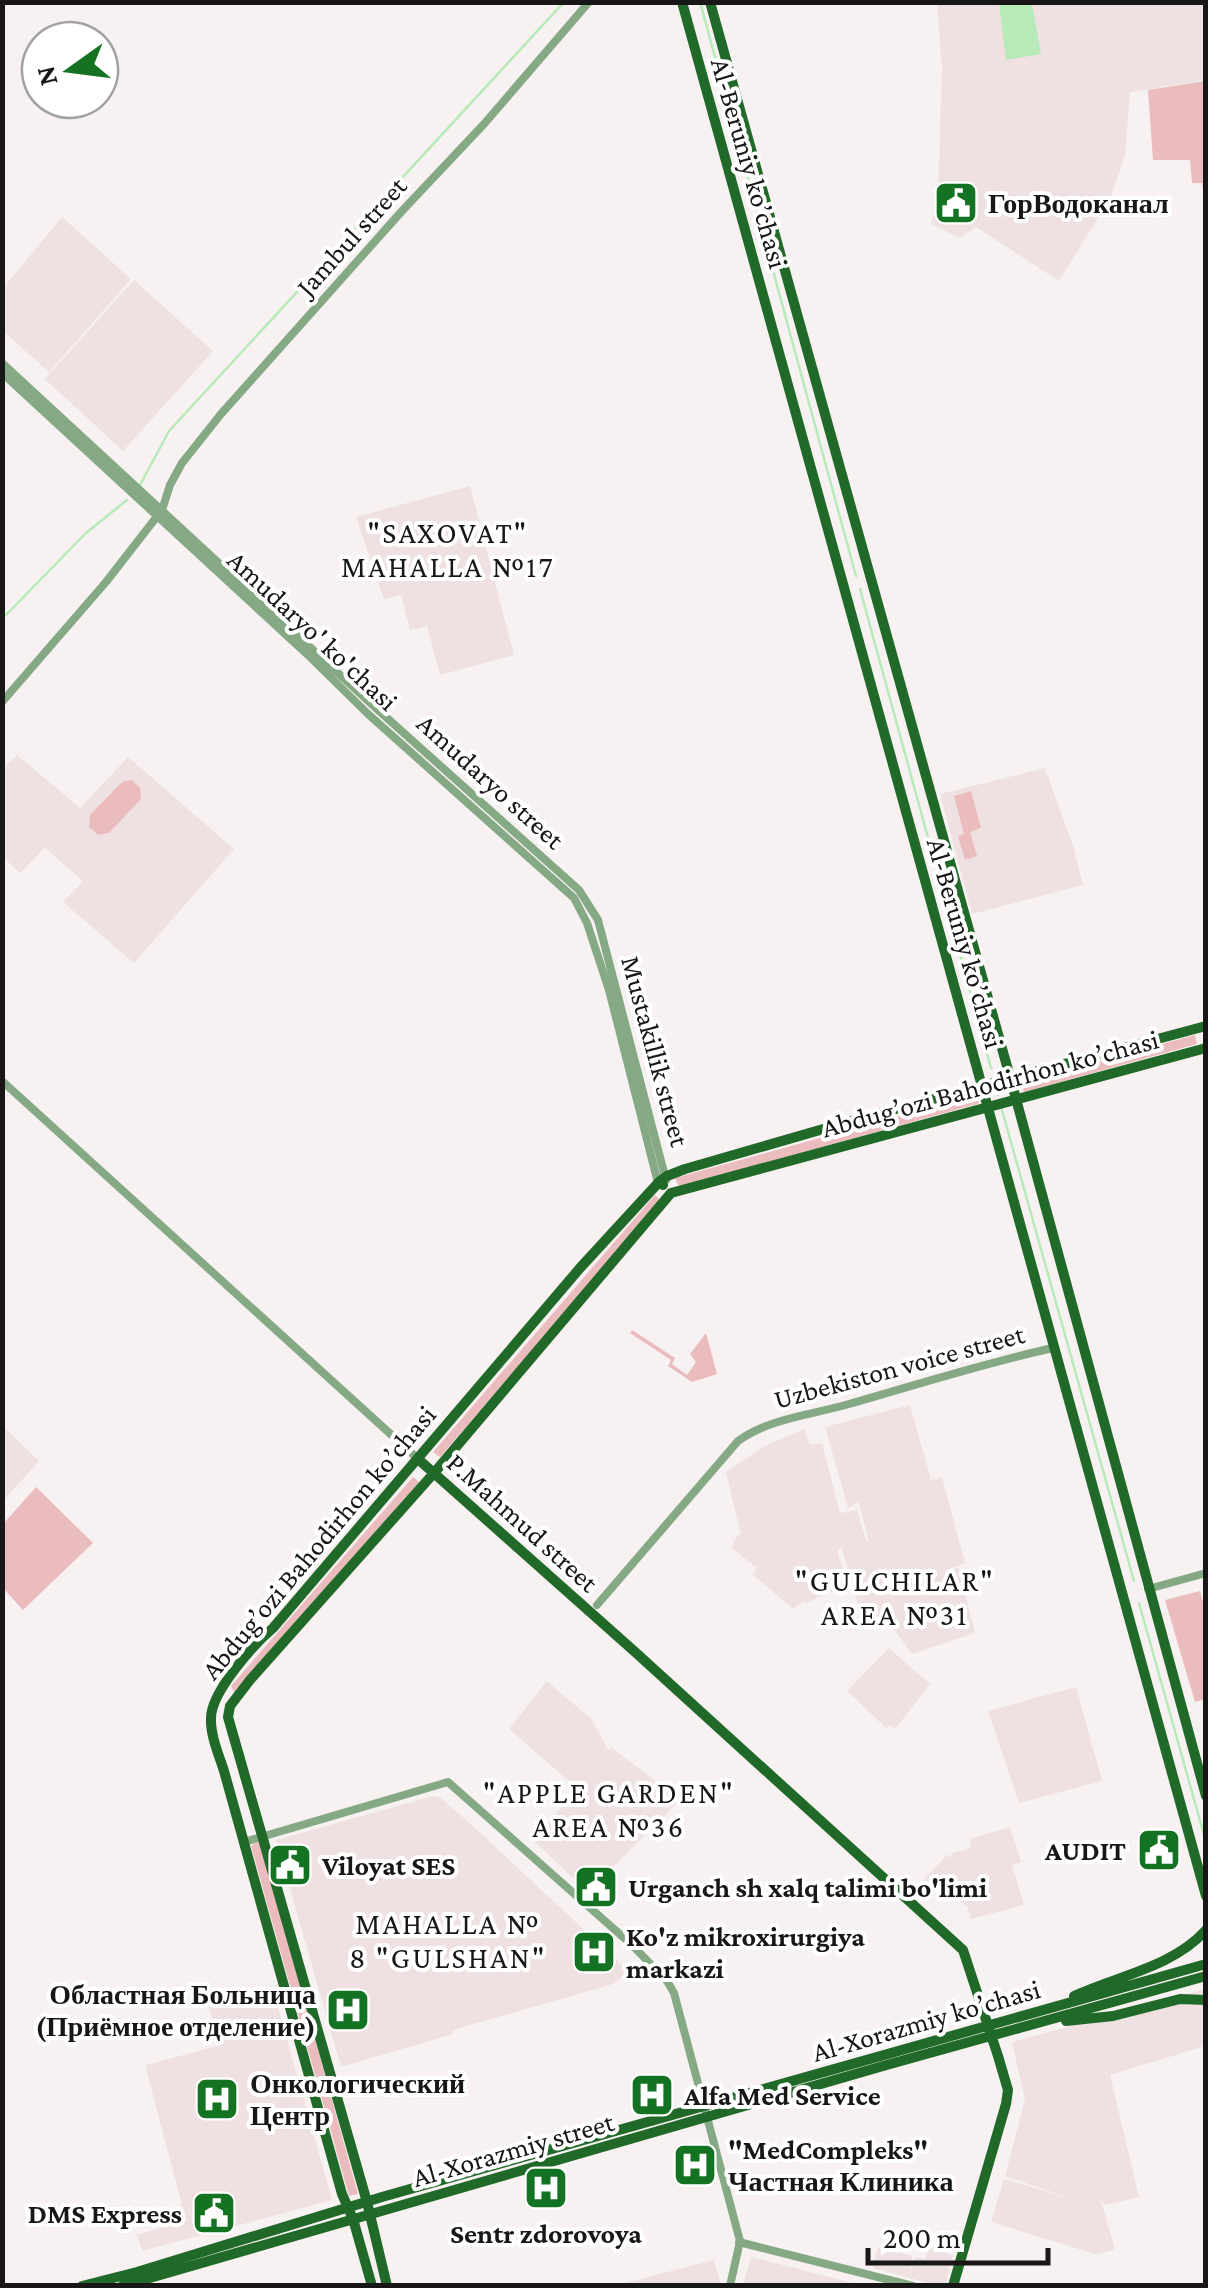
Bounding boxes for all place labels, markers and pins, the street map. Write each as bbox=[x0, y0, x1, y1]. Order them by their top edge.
public building icon: ГорВодоканал bbox=[933, 180, 979, 226]
place label: ГорВодоканал bbox=[988, 188, 1169, 219]
public building icon: AUDIT bbox=[1136, 1827, 1182, 1873]
place label: AUDIT bbox=[1044, 1835, 1126, 1866]
public building icon: Viloyat SES bbox=[267, 1842, 313, 1888]
place label: Viloyat SES bbox=[321, 1850, 455, 1881]
public building icon: Urganch sh xalq talimi bo'limi bbox=[573, 1864, 619, 1910]
place label: Urganch sh xalq talimi bo'limi bbox=[628, 1872, 987, 1903]
place label: Ko'z mikroxirurgiya markazi bbox=[626, 1921, 865, 1984]
hospital icon: Ko'z mikroxirurgiya markazi bbox=[571, 1929, 617, 1975]
place label: Областная Больница (Приёмное отделение) bbox=[35, 1979, 316, 2043]
hospital icon: Областная Больница (Приёмное отделение) bbox=[325, 1987, 371, 2033]
place label: Онкологический Центр bbox=[250, 2068, 465, 2131]
hospital icon: Alfa Med Service bbox=[629, 2072, 675, 2118]
hospital icon: Онкологический Центр bbox=[194, 2076, 240, 2122]
place label: Alfa Med Service bbox=[683, 2080, 881, 2111]
place label: "MedCompleks" Частная Клиника bbox=[728, 2134, 954, 2197]
hospital icon: "MedCompleks" Частная Клиника bbox=[672, 2142, 718, 2188]
hospital icon: Sentr zdorovoya bbox=[523, 2165, 569, 2211]
public building icon: DMS Express bbox=[191, 2190, 237, 2236]
place label: DMS Express bbox=[28, 2198, 182, 2229]
place label: Sentr zdorovoya bbox=[450, 2218, 642, 2249]

